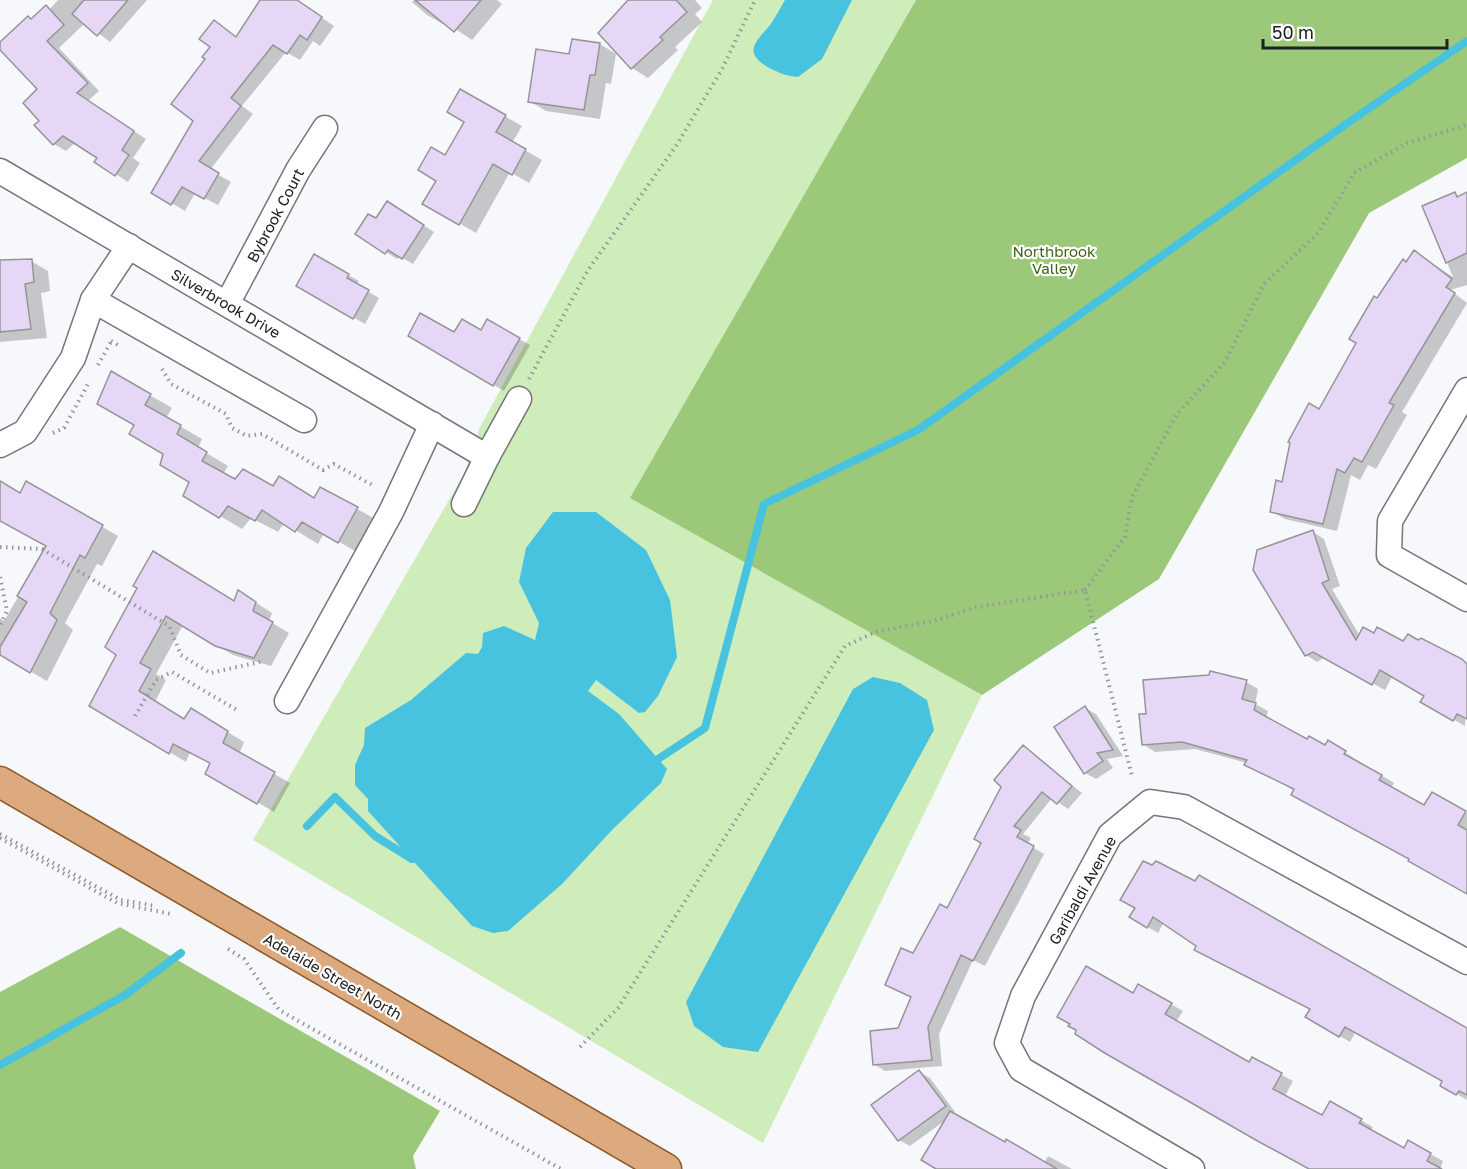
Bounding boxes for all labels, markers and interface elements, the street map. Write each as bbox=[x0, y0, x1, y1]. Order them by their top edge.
scale bar bbox=[1263, 12, 1448, 50]
text: 50 m bbox=[1272, 21, 1314, 43]
street label: Bybrook Court bbox=[243, 165, 307, 265]
park label: Northbrook Valley bbox=[1012, 242, 1096, 277]
street label: Silverbrook Drive bbox=[168, 264, 284, 342]
street label: Garibaldi Avenue bbox=[1045, 832, 1119, 947]
street label: Adelaide Street North bbox=[261, 929, 405, 1023]

